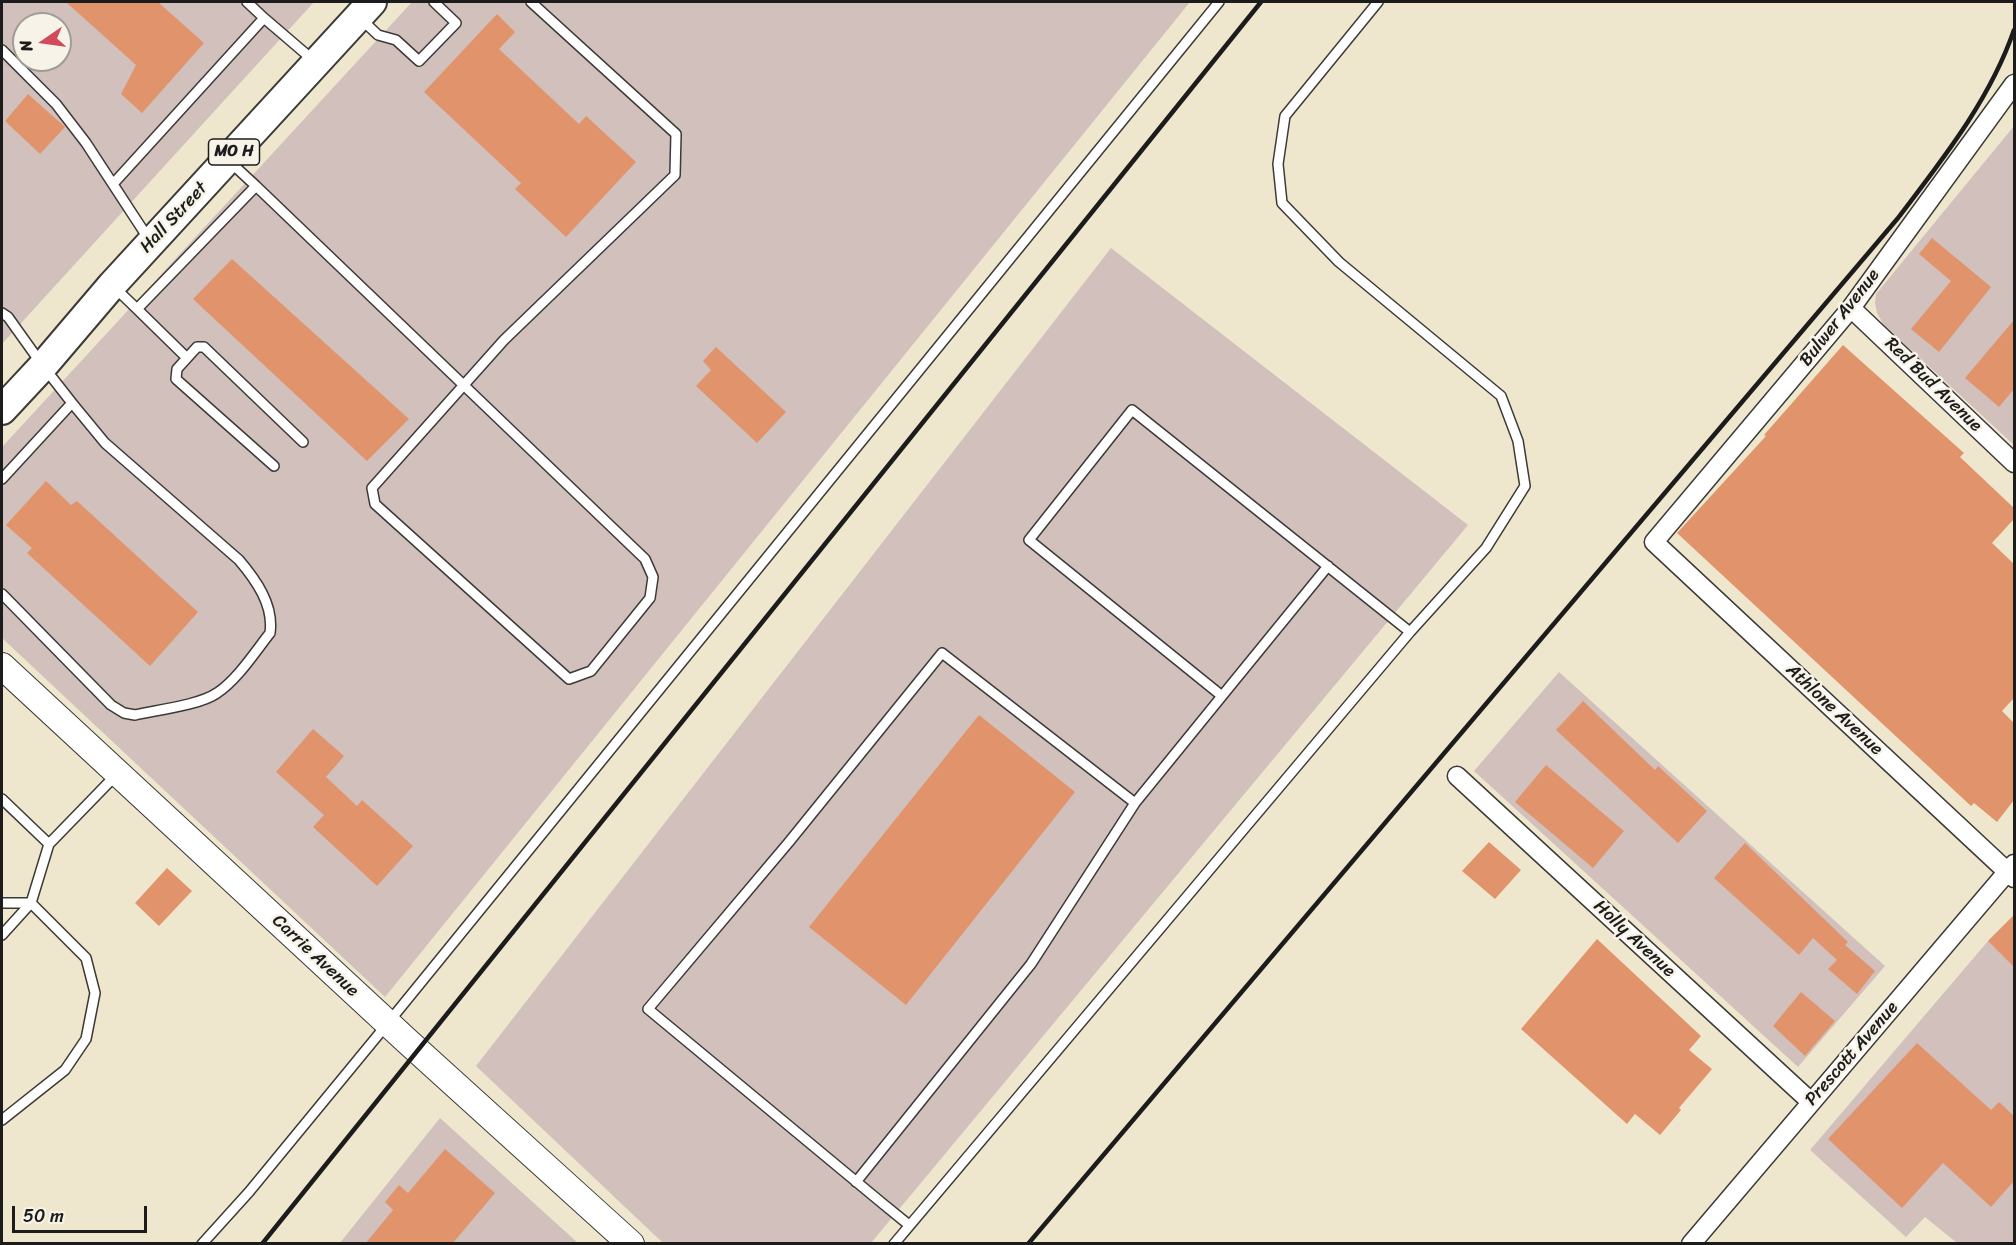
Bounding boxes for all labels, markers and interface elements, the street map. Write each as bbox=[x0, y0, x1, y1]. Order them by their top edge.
north arrow bbox=[12, 12, 72, 72]
text: N bbox=[11, 37, 41, 54]
road number: MO H bbox=[208, 139, 260, 165]
street label: Hall Street bbox=[136, 178, 212, 258]
street label: Bulwer Avenue bbox=[1795, 265, 1885, 371]
street label: Red Bud Avenue bbox=[1880, 333, 1986, 437]
street label: Athlone Avenue bbox=[1781, 660, 1887, 760]
street label: Holly Avenue bbox=[1589, 896, 1679, 982]
street label: Carrie Avenue bbox=[267, 910, 363, 1002]
street label: Prescott Avenue bbox=[1801, 997, 1903, 1111]
scale bar bbox=[15, 1194, 150, 1232]
text: 50 m bbox=[23, 1200, 64, 1232]

